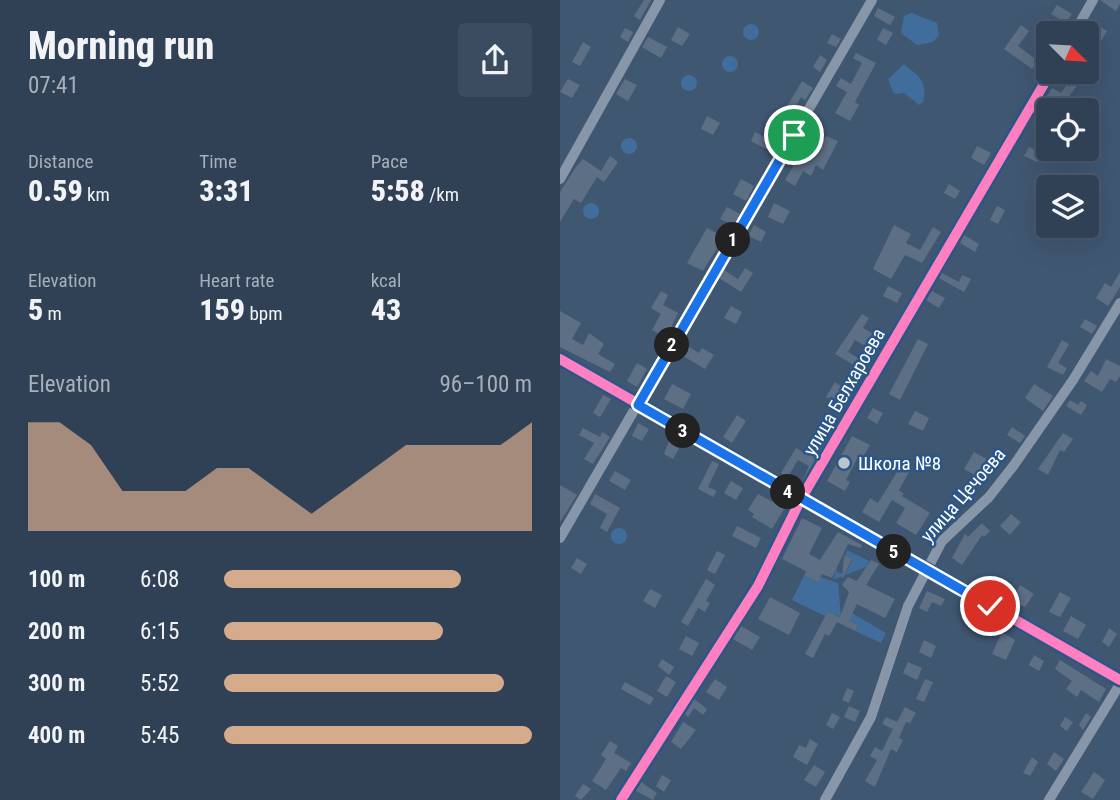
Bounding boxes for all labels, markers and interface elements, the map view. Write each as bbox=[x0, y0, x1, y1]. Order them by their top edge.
north arrow bbox=[1036, 21, 1099, 84]
map controls bbox=[1036, 21, 1099, 238]
button: share bbox=[458, 23, 532, 97]
text: Morning run bbox=[28, 24, 214, 68]
text: 07:41 bbox=[28, 72, 79, 99]
button: locate bbox=[1036, 98, 1099, 161]
pin bbox=[764, 105, 824, 165]
icon: arrive bbox=[775, 116, 813, 154]
text: Distance bbox=[28, 150, 93, 173]
text: Time bbox=[199, 150, 237, 173]
text: Pace bbox=[371, 150, 408, 173]
text: 0.59 bbox=[28, 173, 83, 208]
text: 3:31 bbox=[199, 173, 254, 208]
text: 5:58 bbox=[371, 173, 425, 208]
button: layers bbox=[1036, 175, 1099, 238]
text: km bbox=[83, 183, 110, 206]
text: /km bbox=[425, 183, 459, 206]
pin: 1 bbox=[716, 222, 750, 258]
text: 1 bbox=[728, 228, 737, 251]
text: Elevation bbox=[28, 269, 96, 292]
text: Heart rate bbox=[199, 269, 274, 292]
text: kcal bbox=[371, 269, 401, 292]
text: 5 bbox=[28, 292, 43, 327]
text: 159 bbox=[199, 292, 245, 327]
text: 43 bbox=[371, 292, 401, 327]
text: m bbox=[43, 302, 62, 325]
text: bpm bbox=[245, 302, 282, 325]
street label: улица Белхароева bbox=[798, 324, 890, 460]
pin: 2 bbox=[654, 328, 690, 362]
text: 2 bbox=[667, 333, 676, 356]
text: Elevation bbox=[28, 371, 111, 398]
text: 96–100 m bbox=[439, 371, 532, 398]
pin: 3 bbox=[666, 414, 700, 448]
text: 3 bbox=[678, 419, 687, 442]
street label: улица Цечоева bbox=[916, 443, 1010, 547]
place label: Школа №8 bbox=[858, 452, 941, 475]
marker: Школа №8 bbox=[836, 455, 852, 471]
pin: 4 bbox=[770, 475, 806, 510]
text: 4 bbox=[783, 480, 792, 503]
pin: 5 bbox=[876, 534, 912, 570]
text: 5 bbox=[889, 540, 898, 563]
text: 100 m bbox=[28, 566, 85, 593]
text: 6:08 bbox=[140, 566, 179, 593]
pin bbox=[960, 576, 1020, 636]
icon: check bbox=[971, 587, 1009, 625]
text: 200 m bbox=[28, 618, 85, 645]
text: 6:15 bbox=[140, 618, 179, 645]
text: 300 m bbox=[28, 670, 85, 697]
text: 5:52 bbox=[140, 670, 179, 697]
text: 400 m bbox=[28, 722, 85, 749]
text: 5:45 bbox=[140, 722, 179, 749]

